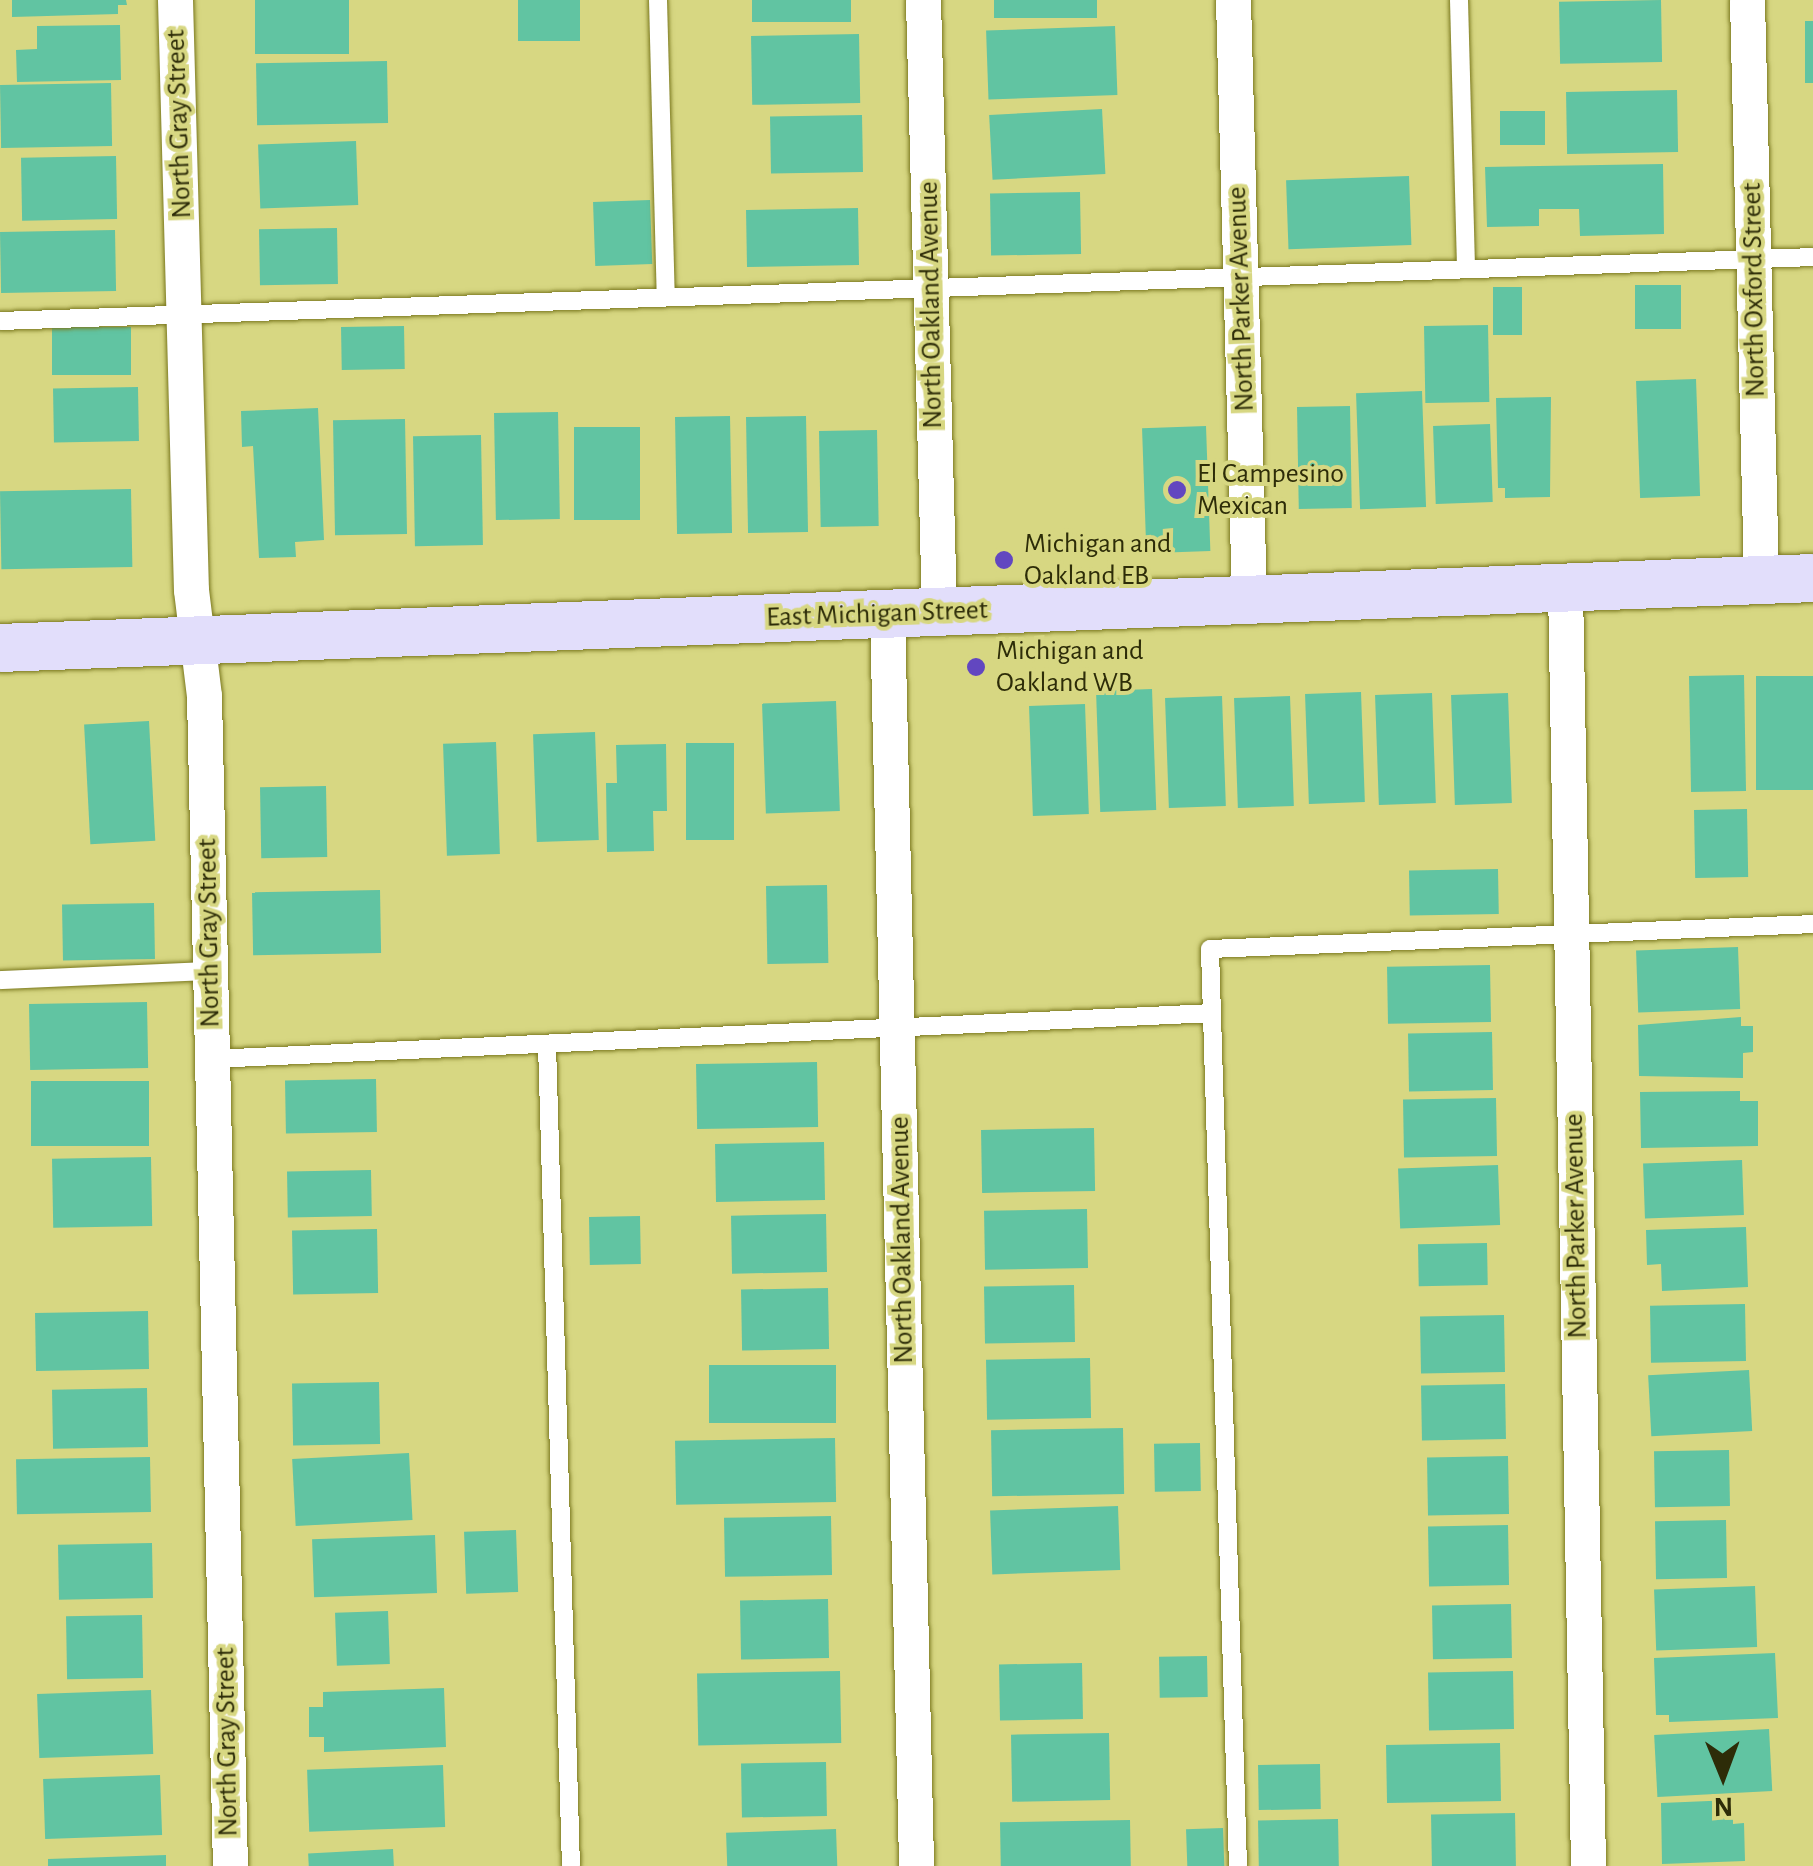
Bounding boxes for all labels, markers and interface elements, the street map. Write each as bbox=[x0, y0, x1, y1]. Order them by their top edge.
street label: North Gray Street bbox=[159, 29, 199, 219]
street label: North Oakland Avenue bbox=[912, 181, 950, 429]
street label: North Oxford Street bbox=[1735, 182, 1773, 398]
street label: North Parker Avenue bbox=[1220, 186, 1262, 412]
place label: El Campesino Mexican bbox=[1197, 457, 1344, 523]
marker: El Campesino Mexican bbox=[1166, 479, 1188, 501]
place label: Michigan and Oakland EB bbox=[1024, 527, 1172, 593]
marker: Michigan and Oakland EB bbox=[993, 549, 1015, 571]
street label: East Michigan Street bbox=[766, 593, 988, 635]
place label: Michigan and Oakland WB bbox=[996, 634, 1144, 700]
marker: Michigan and Oakland WB bbox=[965, 656, 987, 678]
street label: North Gray Street bbox=[191, 838, 227, 1028]
street label: North Parker Avenue bbox=[1557, 1113, 1595, 1339]
street label: North Oakland Avenue bbox=[883, 1116, 921, 1364]
street label: North Gray Street bbox=[209, 1647, 245, 1837]
north arrow bbox=[1673, 1726, 1773, 1826]
text: N bbox=[1714, 1792, 1734, 1820]

